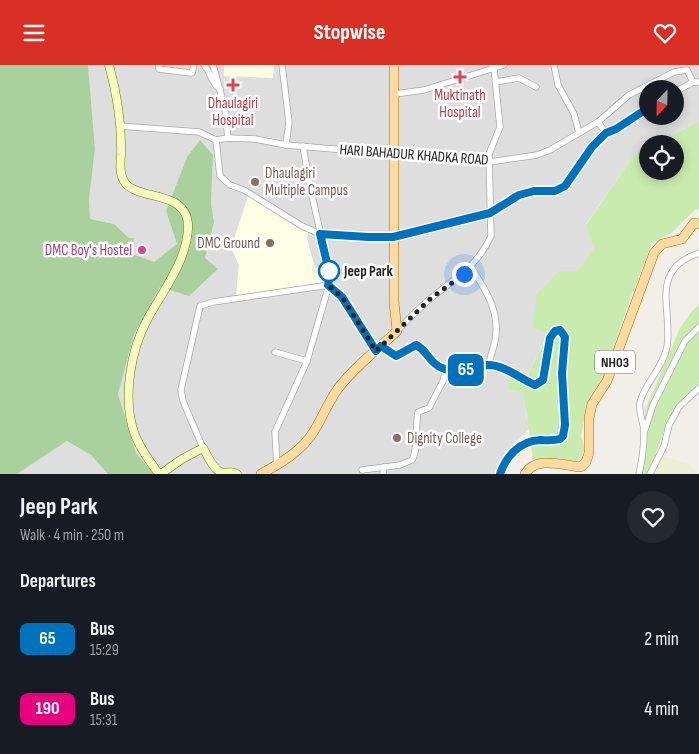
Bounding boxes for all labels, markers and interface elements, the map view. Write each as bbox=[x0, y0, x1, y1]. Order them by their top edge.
icon: menu bbox=[20, 19, 48, 47]
text: Stopwise bbox=[314, 19, 385, 46]
icon: heart bbox=[651, 19, 679, 47]
marker: Muktinath Hospital bbox=[453, 70, 467, 84]
marker: Dhaulagiri Hospital bbox=[226, 78, 240, 92]
north arrow bbox=[639, 80, 684, 125]
map controls bbox=[639, 80, 684, 180]
place label: Muktinath Hospital bbox=[434, 86, 486, 122]
place label: Dhaulagiri Hospital bbox=[208, 94, 258, 130]
button: locate bbox=[639, 135, 684, 180]
street label: HARI BAHADUR KHADKA ROAD bbox=[339, 140, 489, 170]
place label: Dhaulagiri Multiple Campus bbox=[265, 164, 348, 200]
marker: Dhaulagiri Multiple Campus bbox=[249, 176, 261, 188]
place label: DMC Ground bbox=[197, 234, 260, 253]
marker: DMC Ground bbox=[264, 237, 276, 249]
place label: DMC Boy's Hostel bbox=[45, 241, 132, 260]
marker: DMC Boy's Hostel bbox=[136, 244, 148, 256]
marker: Jeep Park bbox=[318, 260, 340, 282]
place label: Jeep Park bbox=[343, 262, 393, 281]
your location bbox=[452, 262, 477, 287]
road number: NH03 bbox=[595, 351, 635, 373]
line badge: 65 bbox=[444, 354, 488, 386]
text: 65 bbox=[458, 359, 474, 380]
place label: Dignity College bbox=[407, 429, 482, 448]
marker: Dignity College bbox=[391, 432, 403, 444]
button: heart bbox=[627, 491, 679, 543]
text: Jeep Park bbox=[20, 492, 98, 521]
text: Walk · 4 min · 250 m bbox=[20, 526, 124, 545]
text: Departures bbox=[20, 570, 96, 593]
text: Bus bbox=[90, 618, 115, 641]
text: 65 bbox=[39, 628, 56, 649]
text: 2 min bbox=[644, 628, 679, 651]
text: 15:29 bbox=[90, 641, 119, 660]
text: Bus bbox=[90, 688, 115, 711]
text: 190 bbox=[35, 698, 60, 719]
text: 4 min bbox=[644, 698, 679, 721]
text: 15:31 bbox=[90, 711, 117, 730]

